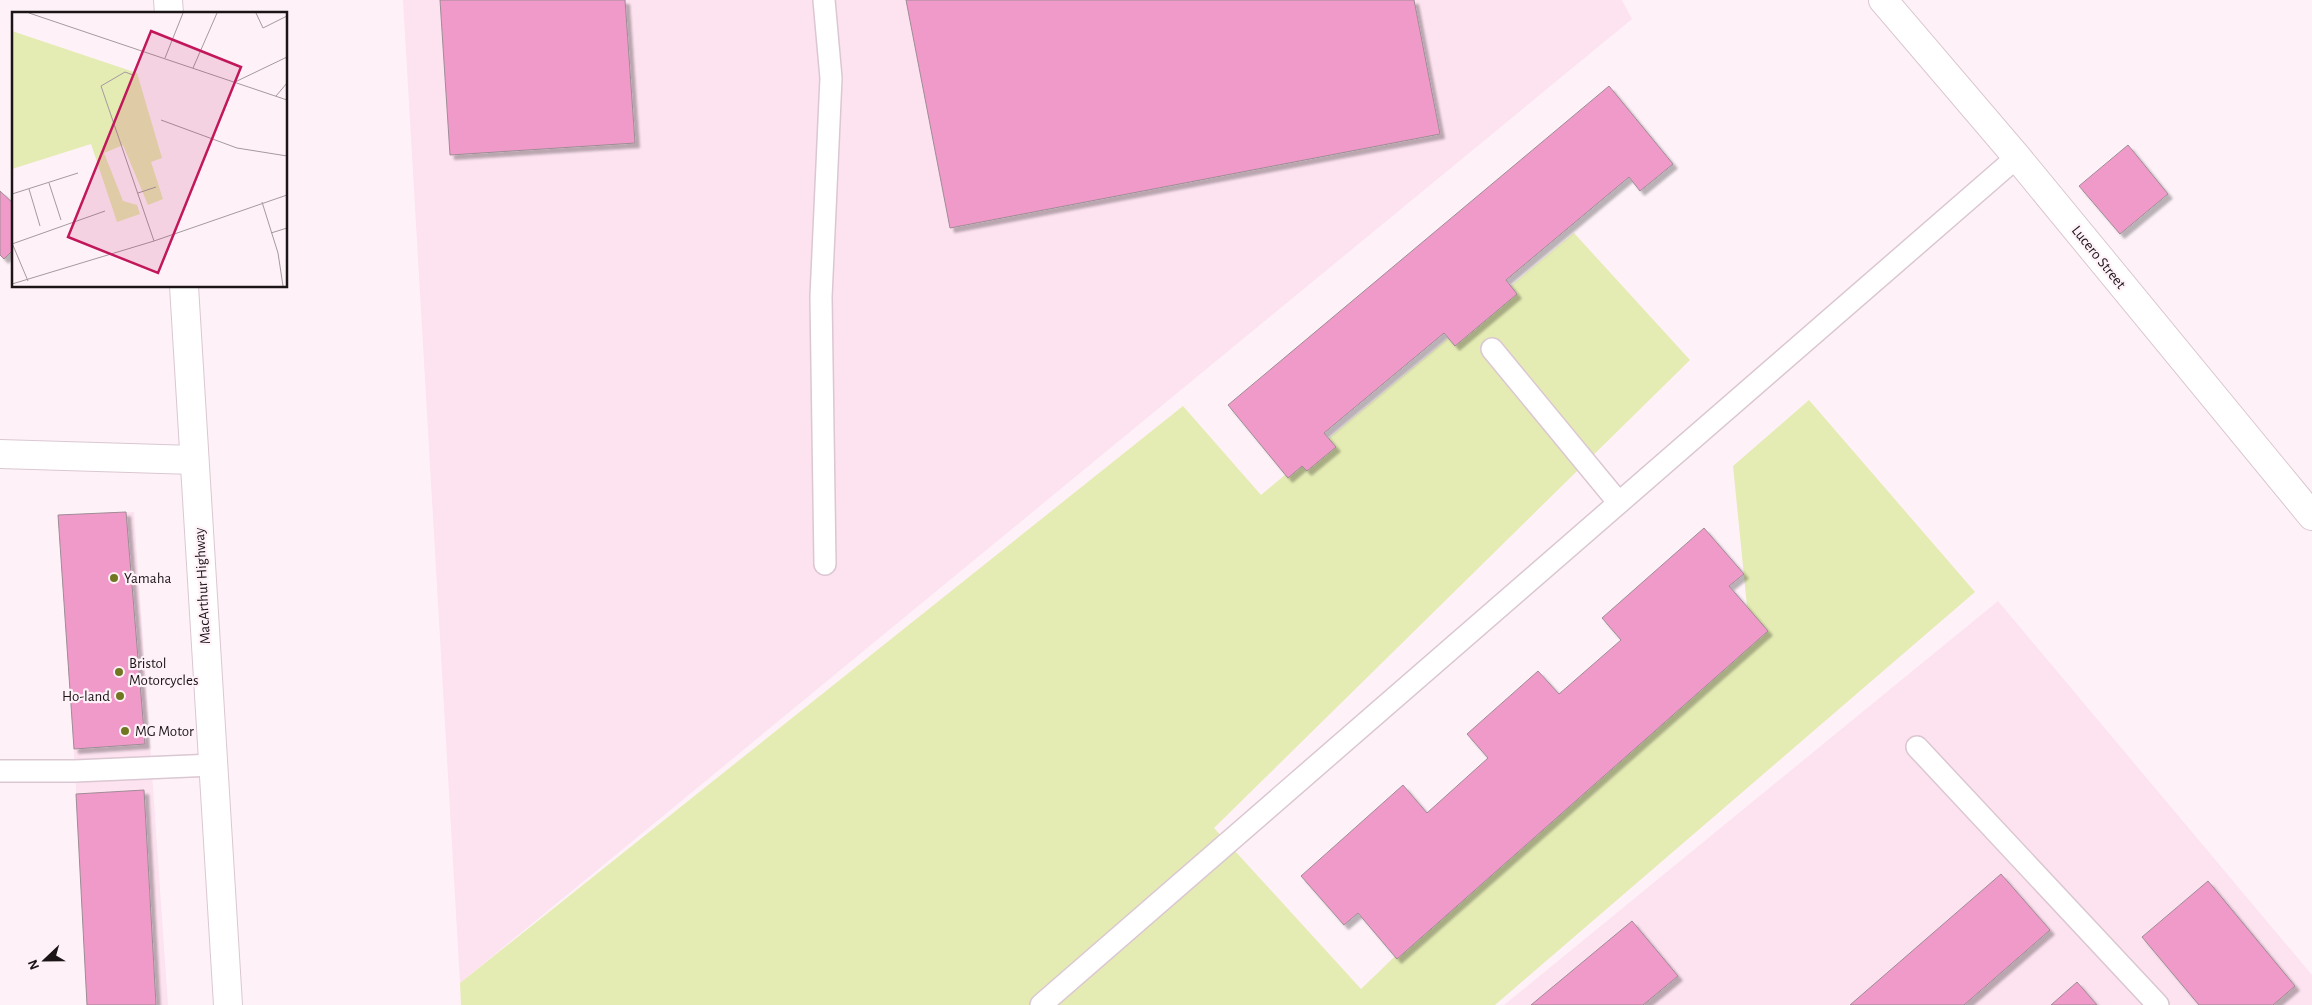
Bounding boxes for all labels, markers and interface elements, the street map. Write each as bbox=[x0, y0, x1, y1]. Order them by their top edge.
inset map bbox=[12, 12, 288, 288]
street label: Lucero Street bbox=[2069, 223, 2129, 292]
street label: MacArthur Highway bbox=[192, 527, 213, 645]
place label: Yamaha bbox=[124, 571, 171, 586]
marker: Yamaha bbox=[108, 572, 120, 584]
place label: Bristol Motorcycles bbox=[129, 656, 198, 688]
marker: Bristol Motorcycles bbox=[113, 666, 125, 678]
place label: Ho-land bbox=[62, 689, 110, 704]
marker: Ho-land bbox=[114, 690, 126, 702]
place label: MG Motor bbox=[135, 724, 194, 739]
marker: MG Motor bbox=[119, 725, 131, 737]
north arrow bbox=[20, 935, 70, 985]
text: N bbox=[26, 957, 42, 972]

